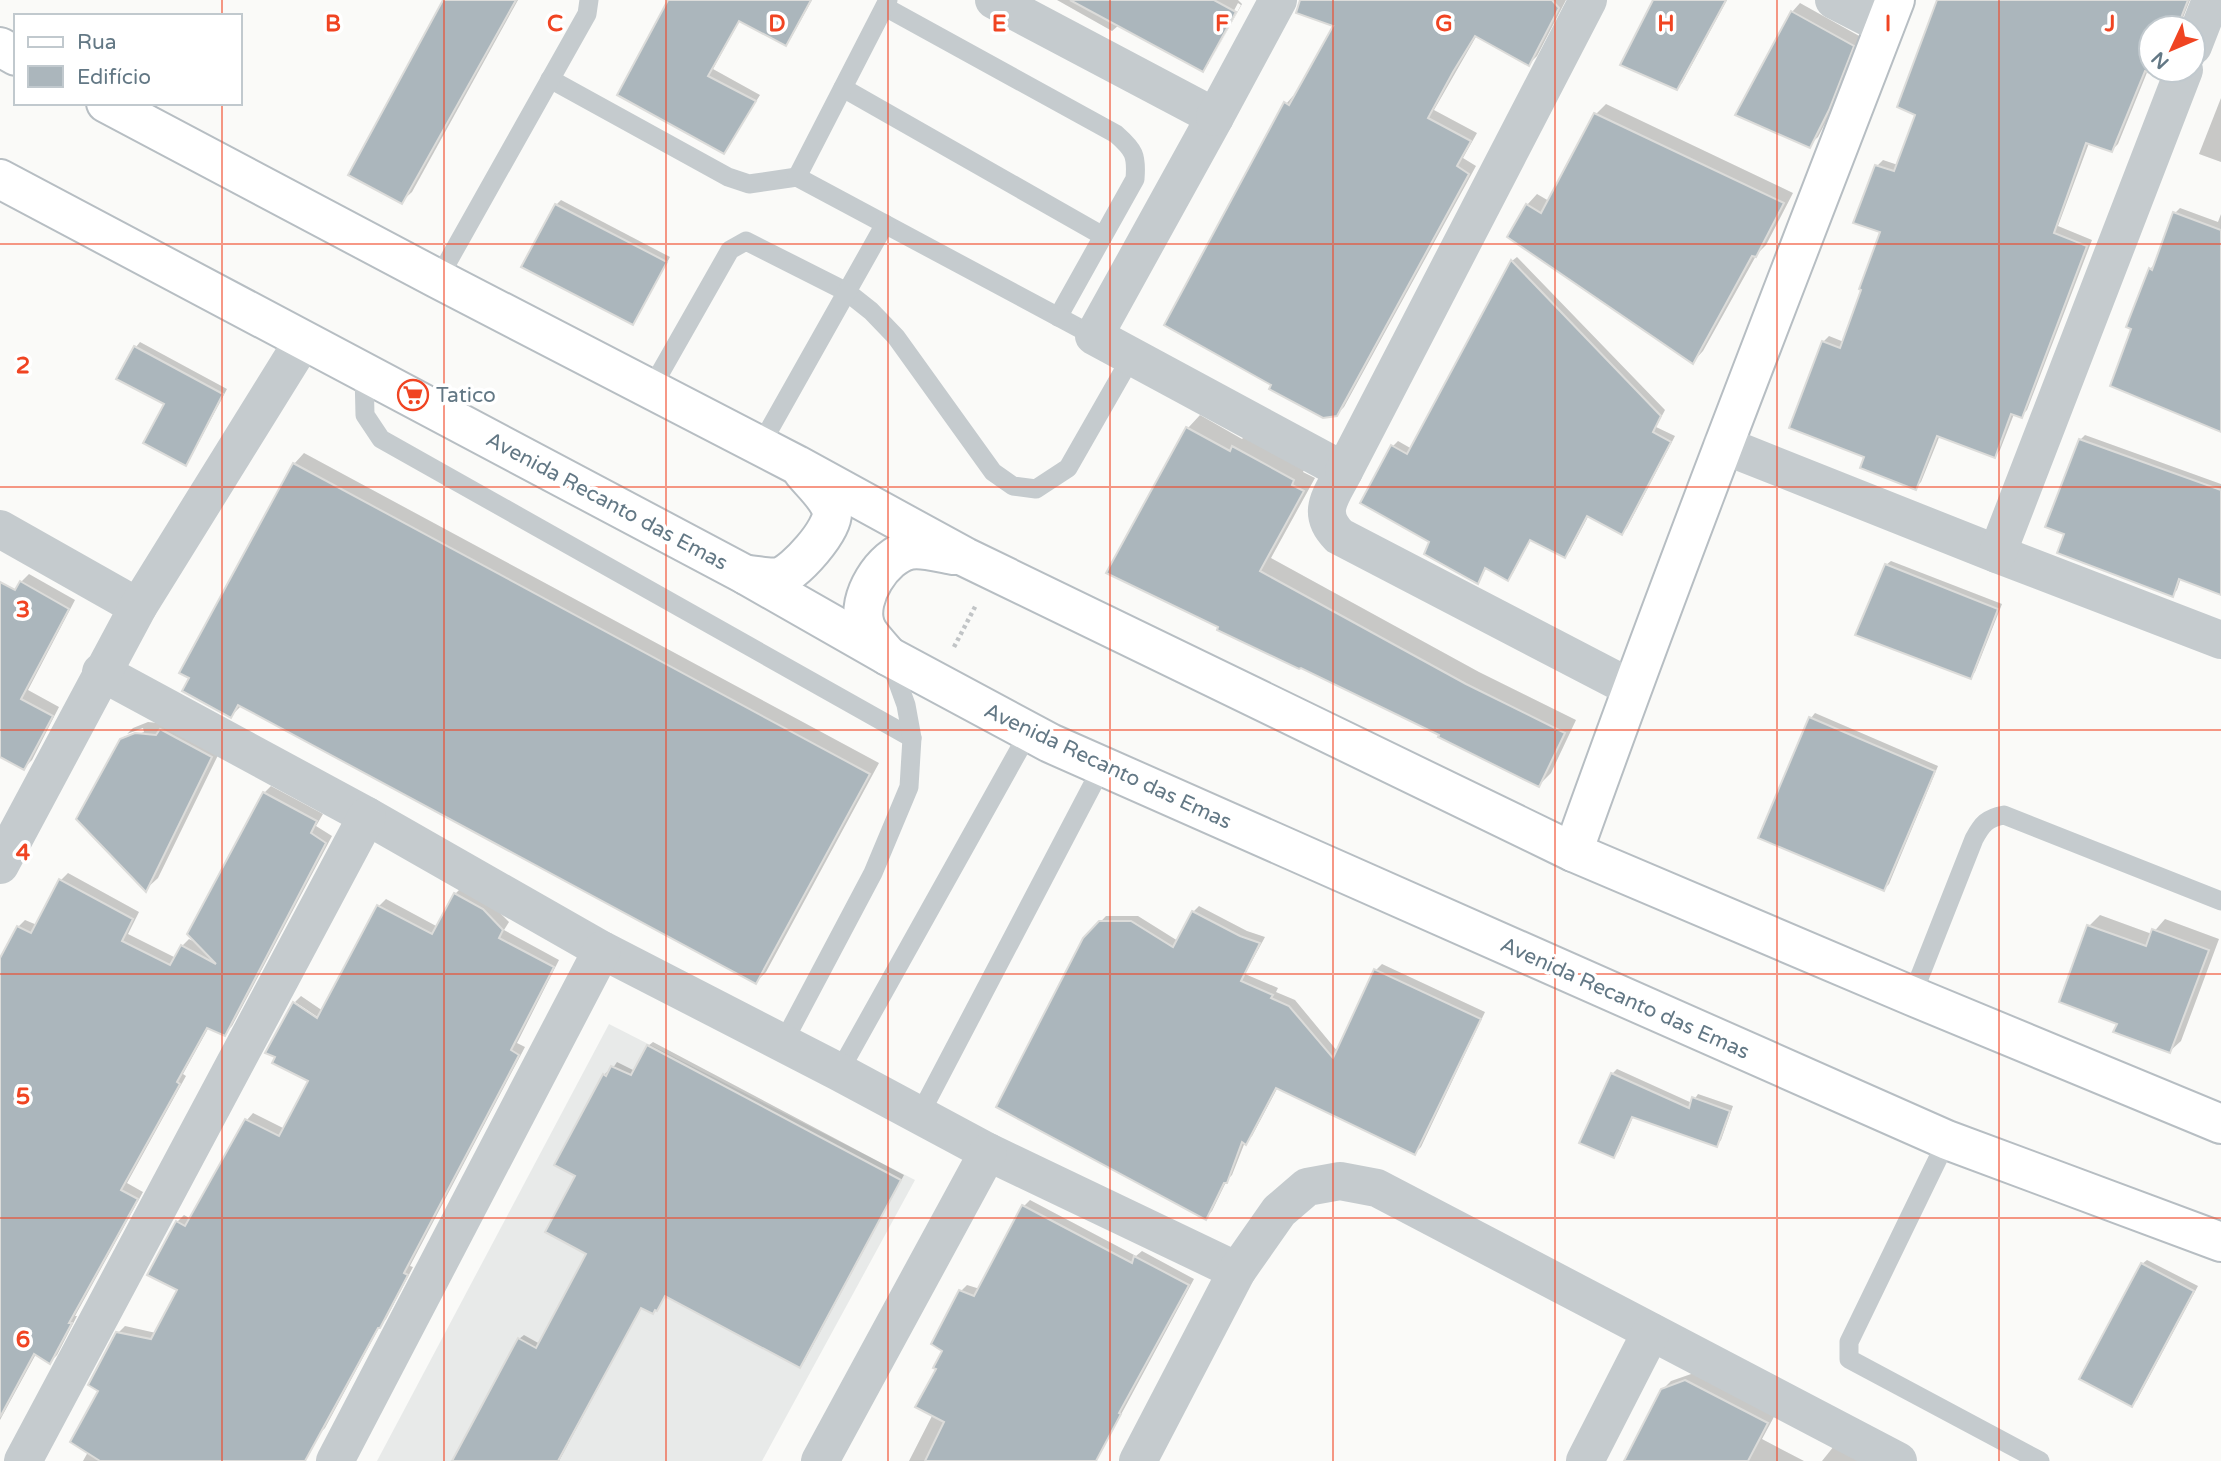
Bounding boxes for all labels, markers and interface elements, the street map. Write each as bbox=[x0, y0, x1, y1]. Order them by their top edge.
text: B bbox=[325, 10, 341, 38]
text: C bbox=[547, 10, 563, 38]
text: D bbox=[768, 10, 786, 38]
text: E bbox=[992, 10, 1006, 38]
text: F bbox=[1215, 10, 1229, 38]
text: G bbox=[1435, 10, 1453, 38]
text: H bbox=[1657, 10, 1675, 38]
text: I bbox=[1885, 10, 1891, 38]
text: J bbox=[2104, 10, 2115, 38]
legend bbox=[14, 14, 242, 105]
north arrow bbox=[2137, 14, 2207, 84]
text: Rua bbox=[77, 30, 117, 55]
text: N bbox=[2147, 47, 2174, 73]
text: Edifício bbox=[77, 65, 151, 90]
text: 2 bbox=[16, 352, 30, 380]
supermarket icon: Tatico bbox=[396, 378, 430, 412]
place label: Tatico bbox=[436, 383, 496, 408]
street label: Avenida Recanto das Emas bbox=[482, 427, 732, 576]
text: 3 bbox=[16, 596, 30, 624]
street label: Avenida Recanto das Emas bbox=[980, 698, 1235, 835]
text: 4 bbox=[16, 839, 31, 867]
street label: Avenida Recanto das Emas bbox=[1496, 932, 1753, 1065]
text: 5 bbox=[16, 1083, 30, 1111]
text: 6 bbox=[16, 1326, 30, 1354]

